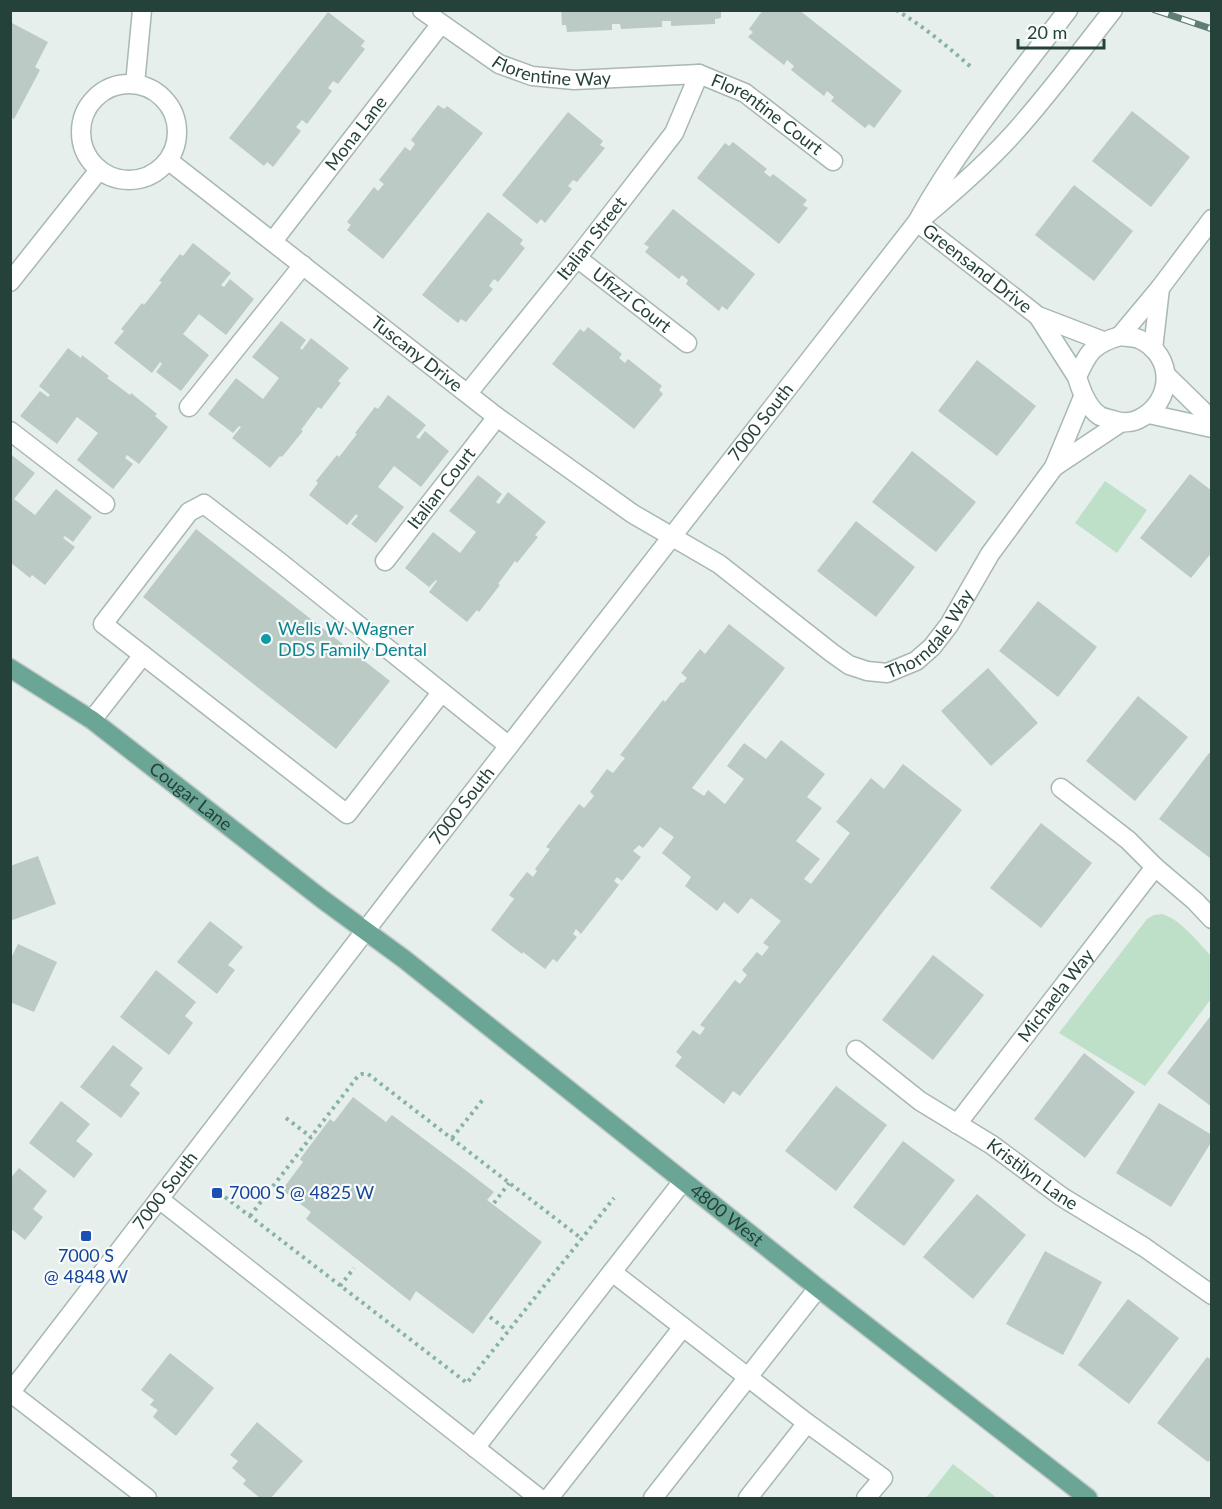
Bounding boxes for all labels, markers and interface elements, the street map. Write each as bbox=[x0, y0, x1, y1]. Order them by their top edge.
scale bar bbox=[1018, 12, 1104, 50]
text: 20 m bbox=[1027, 21, 1067, 43]
street label: Florentine Way bbox=[488, 50, 612, 90]
street label: Florentine Court bbox=[708, 68, 828, 159]
street label: Mona Lane bbox=[320, 91, 391, 174]
street label: Italian Street bbox=[552, 191, 631, 284]
street label: Greensand Drive bbox=[918, 218, 1037, 317]
street label: Ufizzi Court bbox=[588, 262, 676, 337]
street label: Tuscany Drive bbox=[367, 311, 467, 396]
street label: 7000 South bbox=[723, 379, 797, 465]
street label: Italian Court bbox=[402, 442, 480, 533]
street label: Thorndale Way bbox=[882, 584, 978, 682]
place label: Wells W. Wagner DDS Family Dental bbox=[278, 617, 427, 660]
marker: Wells W. Wagner DDS Family Dental bbox=[259, 632, 273, 646]
street label: Cougar Lane bbox=[145, 757, 237, 835]
street label: 7000 South bbox=[424, 762, 499, 849]
street label: Michaela Way bbox=[1012, 944, 1098, 1046]
street label: Kristilyn Lane bbox=[983, 1133, 1082, 1214]
street label: 7000 South bbox=[128, 1147, 202, 1234]
street label: 4800 West bbox=[686, 1179, 769, 1251]
place label: 7000 S @ 4825 W bbox=[229, 1181, 375, 1203]
marker: 7000 S @ 4825 W bbox=[210, 1186, 224, 1200]
marker: 7000 S @ 4848 W bbox=[79, 1229, 93, 1243]
place label: 7000 S @ 4848 W bbox=[44, 1244, 129, 1287]

